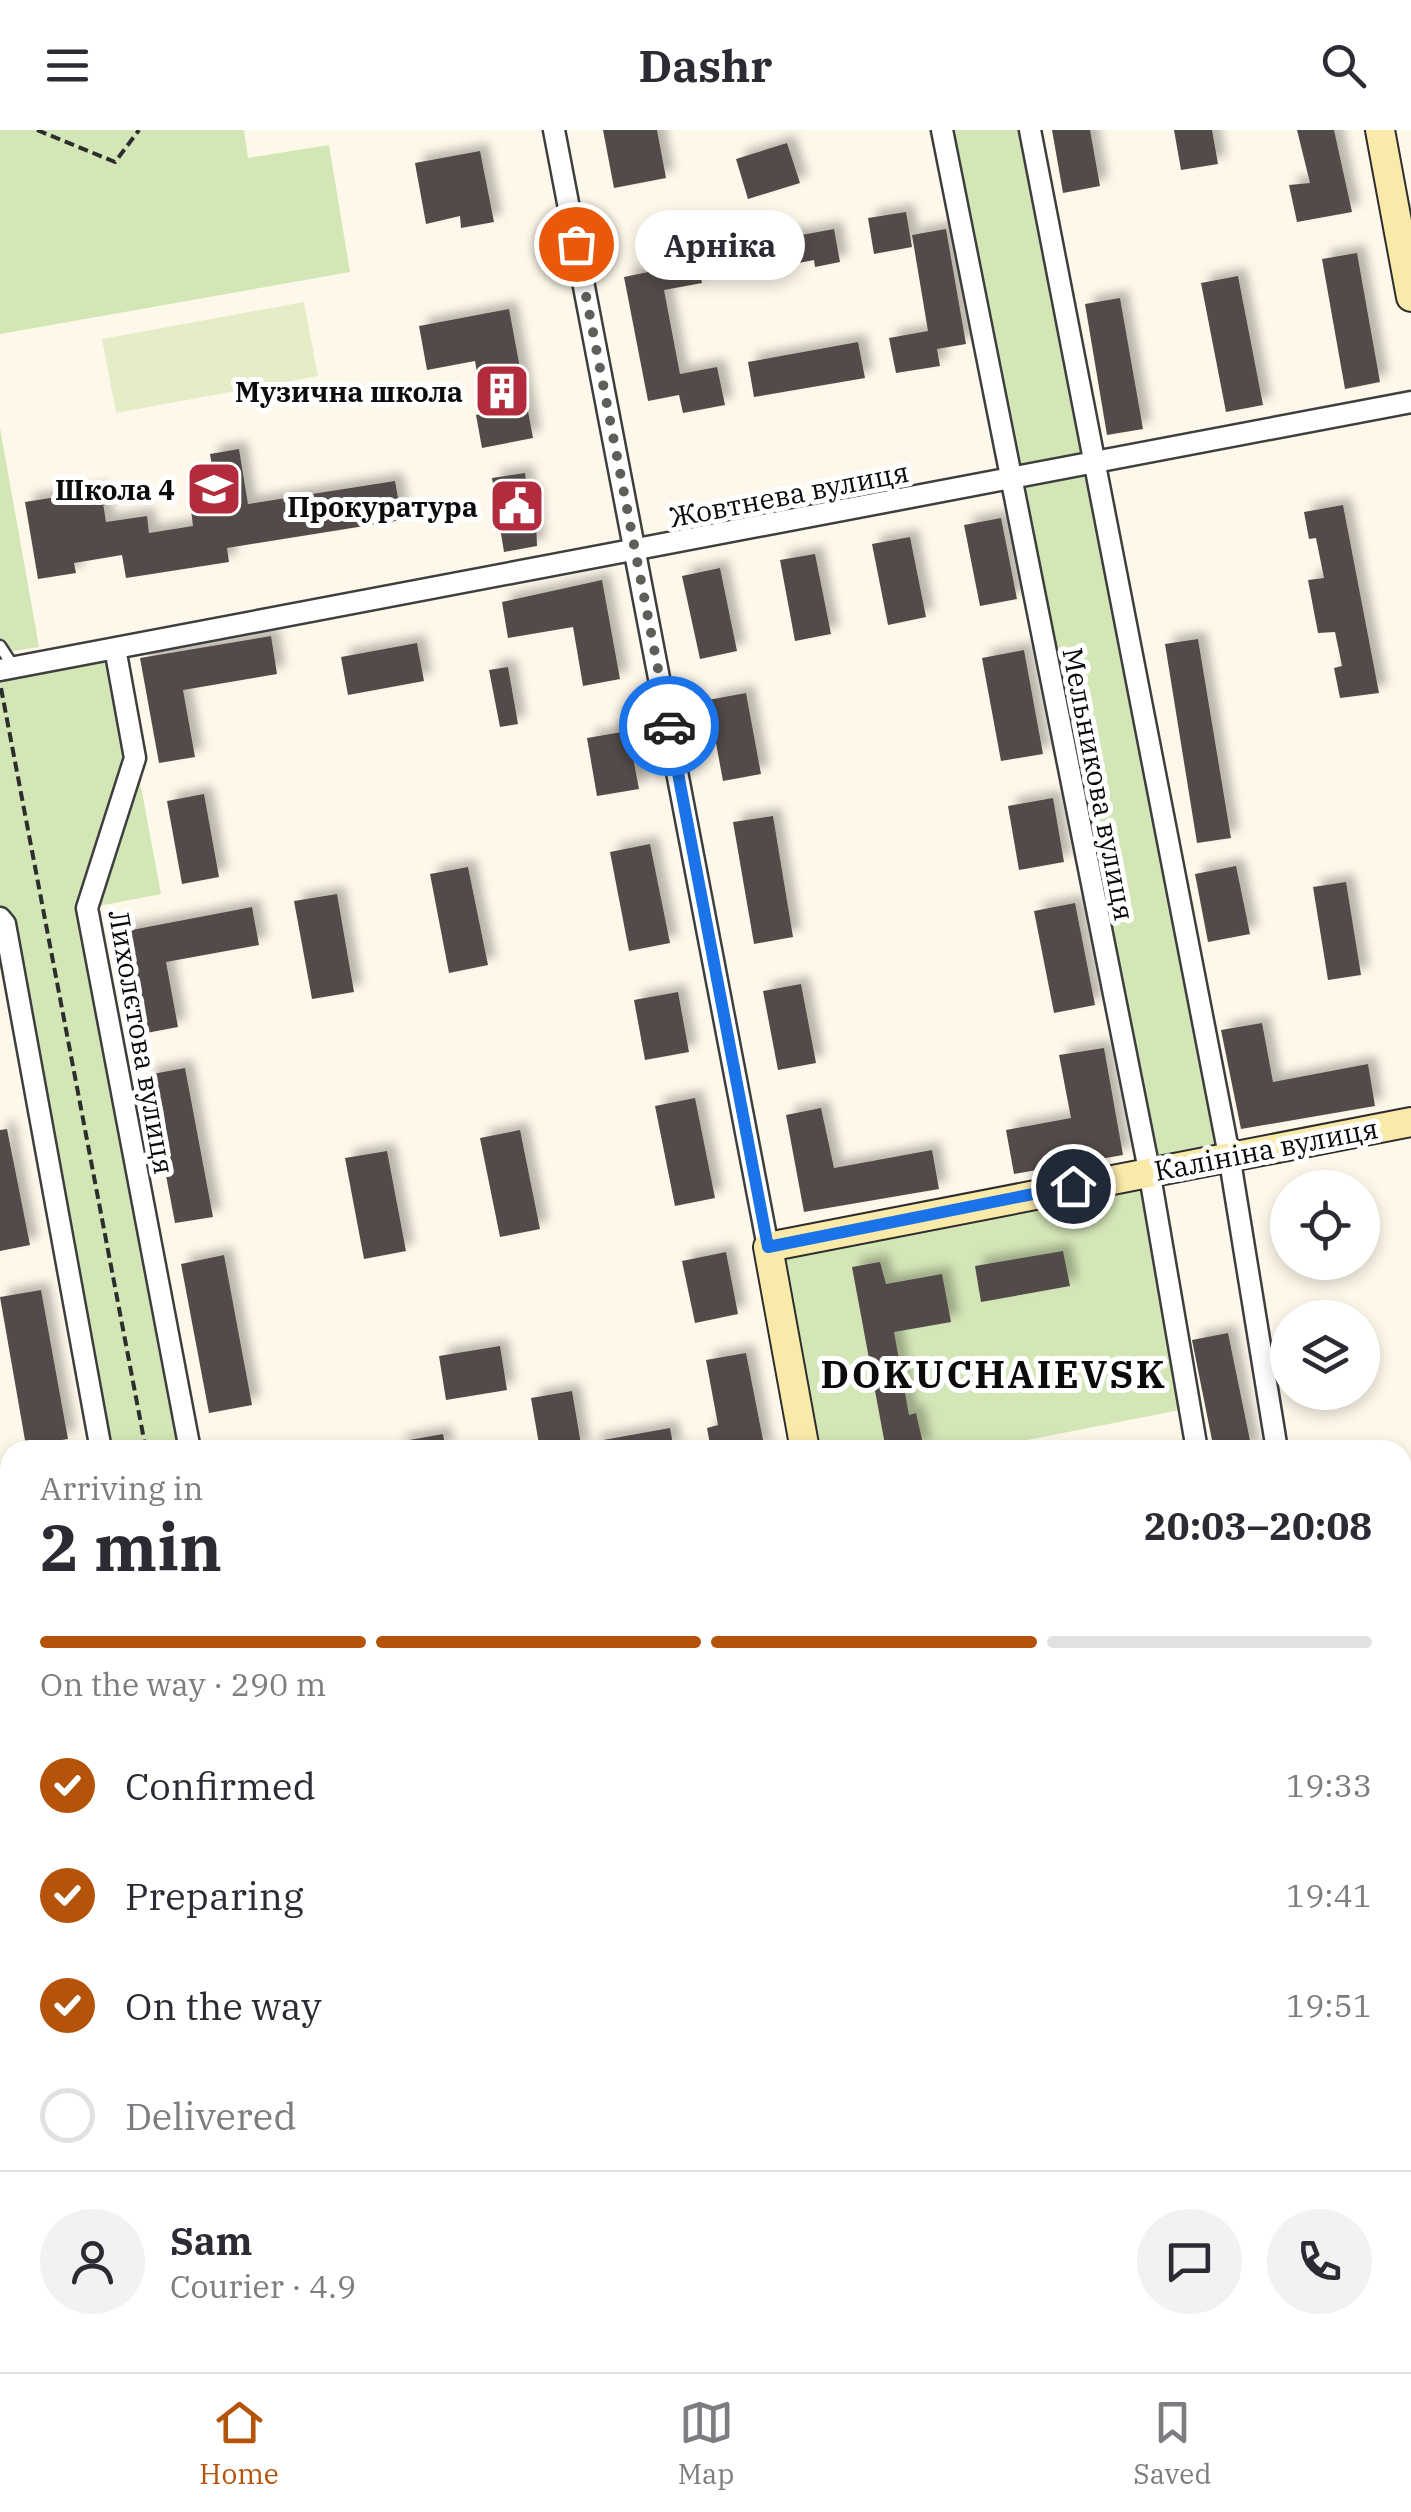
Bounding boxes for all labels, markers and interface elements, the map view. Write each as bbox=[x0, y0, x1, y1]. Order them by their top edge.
text: Dashr bbox=[638, 36, 773, 94]
icon: menu bbox=[40, 38, 95, 93]
icon: search bbox=[1316, 38, 1371, 93]
pin bbox=[534, 202, 619, 287]
callout: Арніка bbox=[636, 209, 806, 279]
icon: bag bbox=[549, 217, 604, 272]
text: Арніка bbox=[664, 224, 776, 266]
building icon: Музична школа bbox=[472, 361, 532, 421]
place label: Музична школа bbox=[235, 373, 463, 410]
street label: Жовтнева вулиця bbox=[666, 453, 912, 535]
school or university icon: Школа 4 bbox=[184, 459, 244, 519]
place label: Школа 4 bbox=[55, 471, 175, 508]
public building icon: Прокуратура bbox=[487, 476, 547, 536]
place label: Прокуратура bbox=[287, 488, 478, 525]
street label: Мельникова вулиця bbox=[1054, 644, 1144, 924]
courier bbox=[619, 676, 719, 776]
icon: car bbox=[642, 699, 697, 754]
street label: Лихолєтова вулиця bbox=[101, 907, 183, 1177]
street label: Калініна вулиця bbox=[1151, 1109, 1381, 1189]
pin bbox=[1031, 1144, 1116, 1229]
icon: home bbox=[1046, 1159, 1101, 1214]
map controls bbox=[1270, 1170, 1380, 1410]
button: locate bbox=[1270, 1170, 1380, 1280]
button: layers bbox=[1270, 1300, 1380, 1410]
district label: DOKUCHAIEVSK bbox=[821, 1349, 1167, 1398]
text: Arriving in bbox=[40, 1467, 203, 1509]
text: 20:03–20:08 bbox=[1144, 1501, 1372, 1550]
text: 2 min bbox=[40, 1504, 222, 1589]
text: On the way · 290 m bbox=[40, 1663, 326, 1705]
icon: check bbox=[40, 1758, 95, 1813]
text: Confirmed bbox=[125, 1761, 316, 1810]
text: 19:33 bbox=[1286, 1764, 1372, 1806]
icon: check bbox=[40, 1868, 95, 1923]
text: Preparing bbox=[125, 1871, 304, 1920]
text: 19:41 bbox=[1286, 1874, 1372, 1916]
icon: check bbox=[40, 1978, 95, 2033]
text: On the way bbox=[125, 1981, 322, 2030]
text: 19:51 bbox=[1286, 1984, 1372, 2026]
text: Delivered bbox=[125, 2091, 297, 2140]
button: person bbox=[40, 2209, 145, 2314]
button: chat bbox=[1137, 2209, 1242, 2314]
button: phone bbox=[1267, 2209, 1372, 2314]
text: Sam bbox=[170, 2216, 253, 2265]
text: Courier · 4.9 bbox=[170, 2265, 356, 2307]
tab: Home bbox=[199, 2395, 279, 2492]
tab: Map bbox=[678, 2395, 735, 2492]
tab: Saved bbox=[1133, 2395, 1212, 2492]

